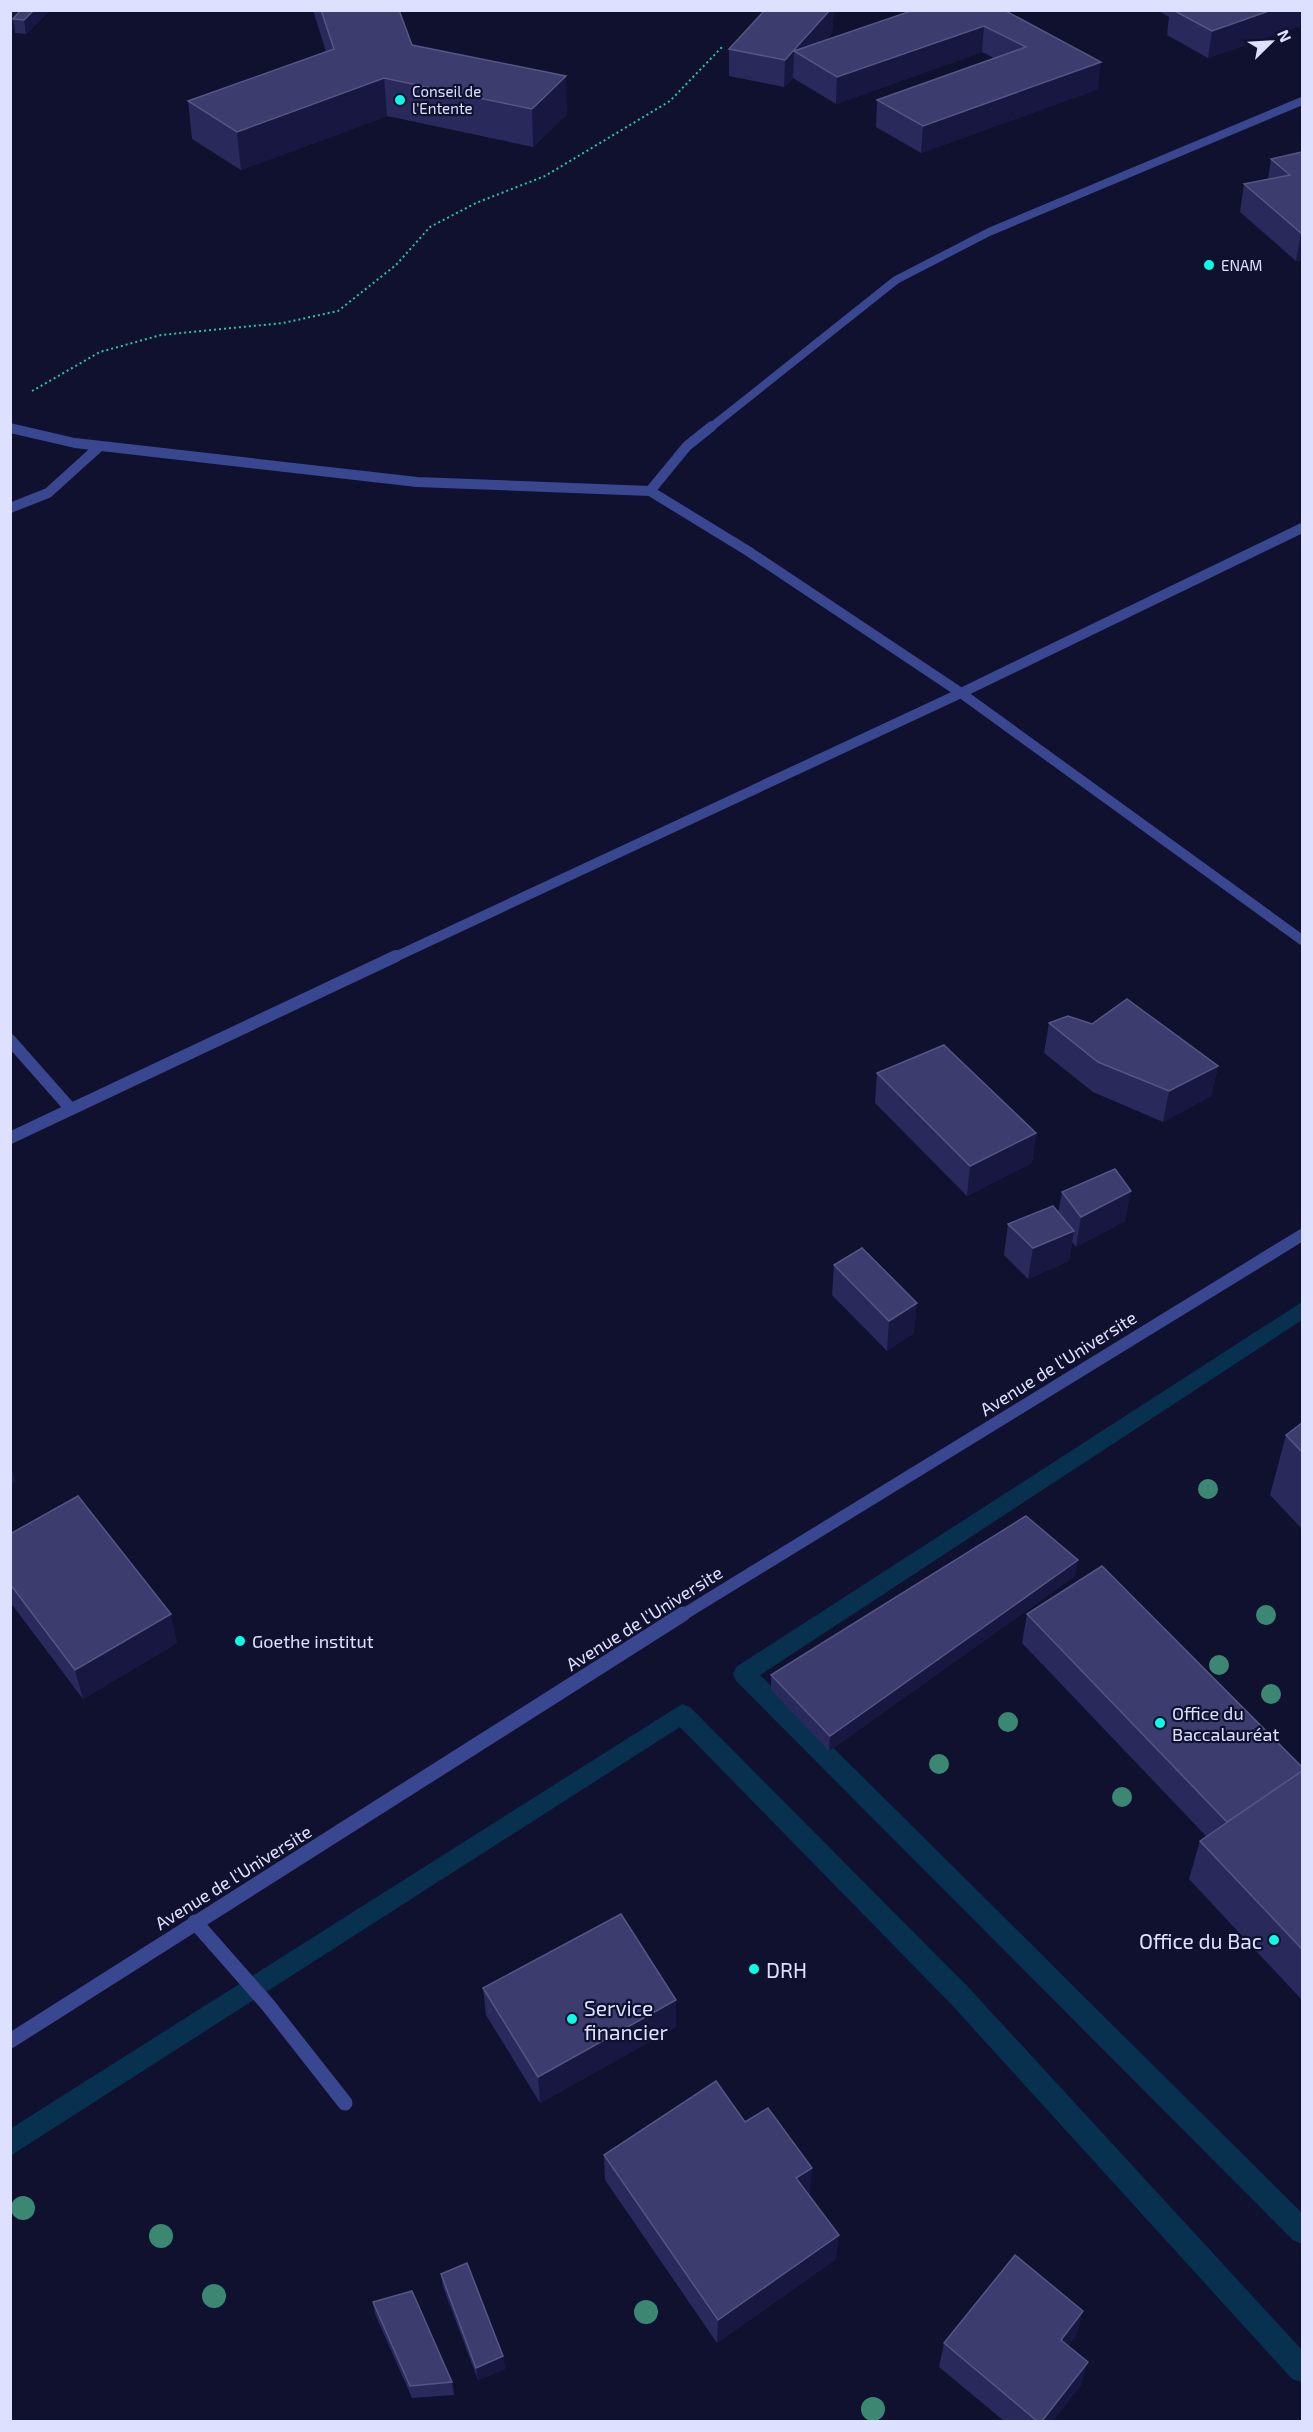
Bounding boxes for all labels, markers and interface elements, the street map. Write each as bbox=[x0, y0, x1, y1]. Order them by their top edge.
north arrow bbox=[1241, 12, 1301, 72]
text: N bbox=[1274, 27, 1296, 45]
place label: Conseil de l'Entente bbox=[412, 82, 481, 117]
marker: Conseil de l'Entente bbox=[393, 93, 407, 107]
place label: ENAM bbox=[1221, 256, 1262, 274]
marker: ENAM bbox=[1202, 258, 1216, 272]
street label: Avenue de l'Universite bbox=[976, 1306, 1140, 1420]
street label: Avenue de l'Universite bbox=[562, 1561, 726, 1675]
place label: Goethe institut bbox=[252, 1630, 374, 1652]
marker: Goethe institut bbox=[233, 1634, 247, 1648]
place label: Office du Baccalauréat bbox=[1172, 1702, 1279, 1745]
marker: Office du Baccalauréat bbox=[1153, 1716, 1167, 1730]
street label: Avenue de l'Universite bbox=[151, 1820, 315, 1934]
place label: Office du Bac bbox=[1139, 1928, 1262, 1953]
marker: Office du Bac bbox=[1267, 1933, 1281, 1947]
place label: DRH bbox=[766, 1957, 807, 1982]
marker: DRH bbox=[747, 1962, 761, 1976]
place label: Service financier bbox=[584, 1995, 668, 2044]
marker: Service financier bbox=[565, 2012, 579, 2026]

